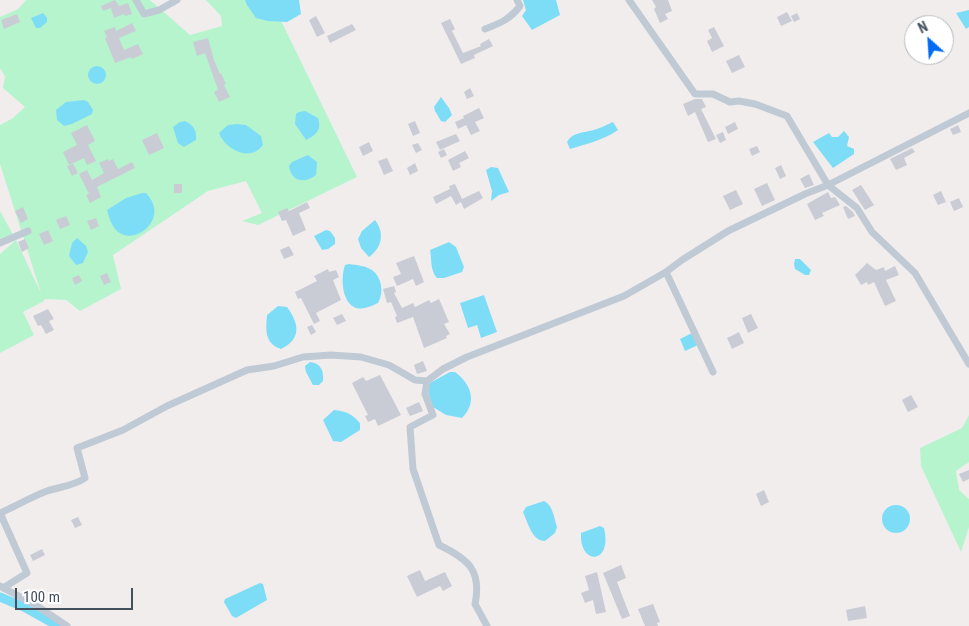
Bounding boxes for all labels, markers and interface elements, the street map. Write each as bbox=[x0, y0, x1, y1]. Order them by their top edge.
north arrow bbox=[904, 15, 954, 65]
text: N bbox=[915, 18, 930, 36]
scale bar bbox=[18, 578, 135, 610]
text: 100 m bbox=[23, 588, 60, 606]

